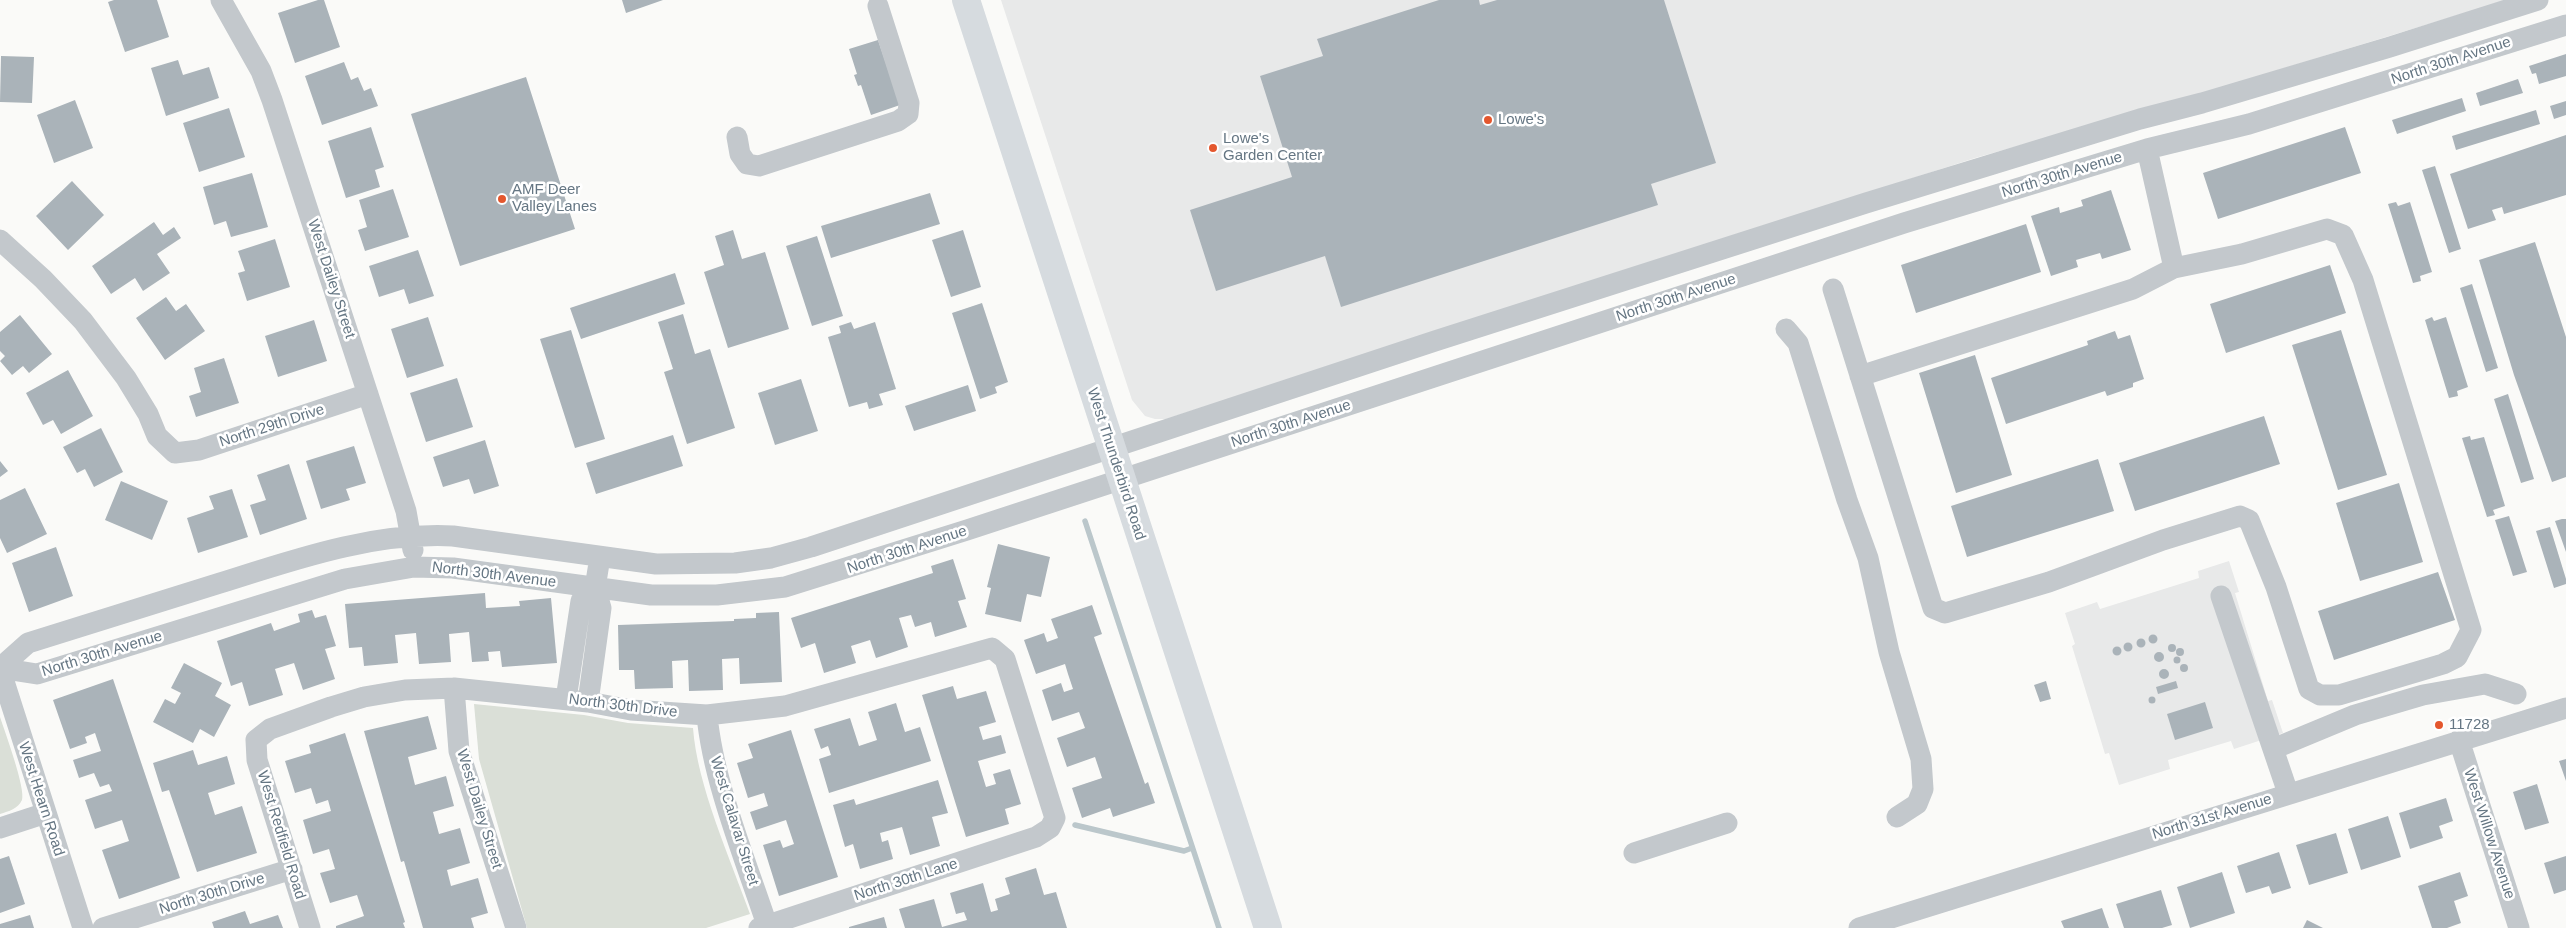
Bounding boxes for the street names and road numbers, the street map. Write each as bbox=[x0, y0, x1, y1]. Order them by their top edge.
street label: North 30th Avenue bbox=[2389, 33, 2513, 89]
street label: North 30th Avenue bbox=[2000, 148, 2124, 202]
street label: West Dailey Street bbox=[303, 217, 359, 341]
street label: North 30th Avenue bbox=[1614, 270, 1738, 326]
street label: West Thunderbird Road bbox=[1083, 386, 1149, 542]
street label: North 30th Avenue bbox=[1229, 396, 1353, 452]
street label: North 29th Drive bbox=[217, 401, 327, 451]
street label: North 30th Avenue bbox=[845, 522, 969, 578]
street label: North 30th Avenue bbox=[431, 558, 557, 592]
street label: North 30th Avenue bbox=[40, 627, 164, 681]
street label: North 30th Drive bbox=[568, 690, 678, 722]
street label: West Hearn Road bbox=[14, 740, 68, 858]
street label: West Dailey Street bbox=[452, 747, 506, 871]
street label: West Calavar Street bbox=[706, 754, 762, 888]
street label: West Willow Avenue bbox=[2459, 766, 2519, 902]
street label: West Redfield Road bbox=[253, 769, 309, 901]
street label: North 31st Avenue bbox=[2150, 790, 2274, 844]
street label: North 30th Lane bbox=[852, 855, 960, 905]
street label: North 30th Drive bbox=[157, 869, 267, 919]

